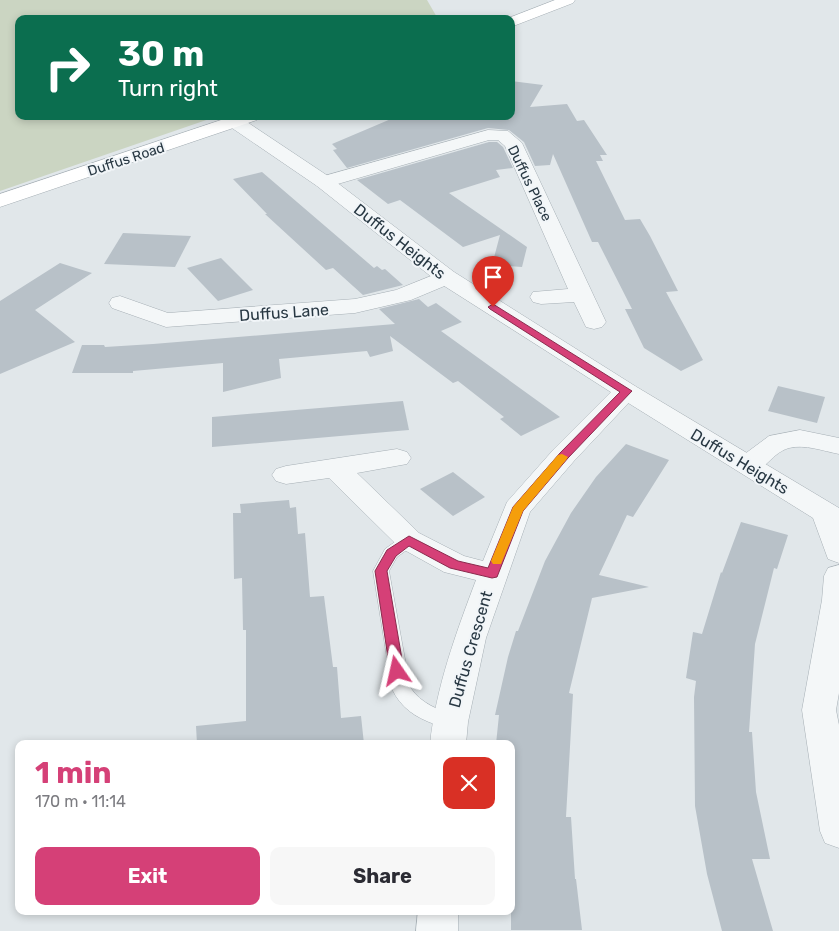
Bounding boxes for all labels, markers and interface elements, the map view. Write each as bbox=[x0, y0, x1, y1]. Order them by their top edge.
text: 30 m bbox=[118, 33, 204, 75]
icon: right bbox=[35, 35, 100, 100]
text: Turn right bbox=[118, 75, 218, 102]
street label: Duffus Road bbox=[86, 139, 167, 180]
street label: Duffus Place bbox=[504, 142, 555, 224]
street label: Duffus Heights bbox=[350, 200, 449, 283]
pin bbox=[472, 256, 514, 307]
icon: arrive bbox=[479, 263, 507, 291]
street label: Duffus Lane bbox=[239, 300, 330, 325]
street label: Duffus Heights bbox=[687, 425, 792, 498]
street label: Duffus Crescent bbox=[445, 588, 496, 710]
position arrow bbox=[370, 644, 422, 696]
text: 1 min bbox=[35, 755, 112, 791]
button: close bbox=[443, 757, 495, 809]
text: 170 m · 11:14 bbox=[35, 792, 126, 811]
button: Exit bbox=[35, 847, 260, 905]
button: Share bbox=[270, 847, 495, 905]

